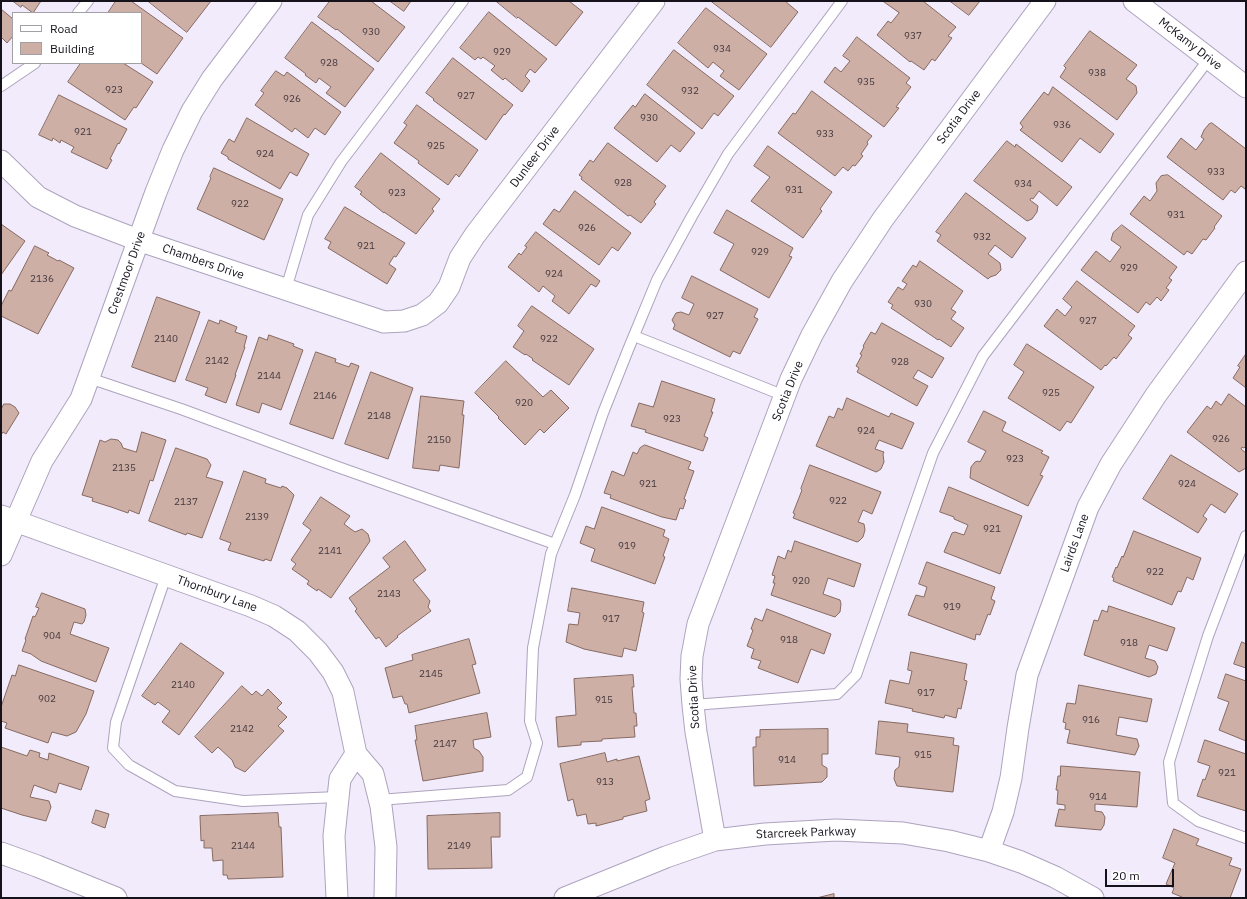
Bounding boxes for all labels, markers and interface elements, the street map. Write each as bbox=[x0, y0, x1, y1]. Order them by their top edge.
legend bbox=[12, 12, 142, 64]
street label: McKamy Drive bbox=[1155, 15, 1225, 73]
text: Road bbox=[50, 21, 78, 36]
house number: 930 bbox=[362, 26, 380, 38]
house number: 937 bbox=[904, 30, 922, 42]
text: Building bbox=[50, 41, 94, 56]
house number: 934 bbox=[713, 43, 731, 55]
house number: 929 bbox=[493, 46, 511, 58]
house number: 928 bbox=[320, 57, 338, 69]
house number: 938 bbox=[1088, 67, 1106, 79]
house number: 935 bbox=[857, 76, 875, 88]
house number: 923 bbox=[105, 84, 123, 96]
house number: 932 bbox=[681, 85, 699, 97]
street label: Scotia Drive bbox=[934, 87, 984, 147]
house number: 927 bbox=[457, 90, 475, 102]
house number: 926 bbox=[283, 93, 301, 105]
house number: 930 bbox=[640, 112, 658, 124]
house number: 936 bbox=[1053, 119, 1071, 131]
street label: Dunleer Drive bbox=[507, 123, 563, 191]
house number: 921 bbox=[74, 126, 92, 138]
house number: 933 bbox=[816, 128, 834, 140]
house number: 925 bbox=[427, 140, 445, 152]
house number: 924 bbox=[256, 148, 274, 160]
house number: 933 bbox=[1207, 166, 1225, 178]
house number: 928 bbox=[614, 177, 632, 189]
house number: 934 bbox=[1014, 178, 1032, 190]
house number: 931 bbox=[785, 184, 803, 196]
house number: 923 bbox=[388, 187, 406, 199]
house number: 922 bbox=[231, 198, 249, 210]
house number: 931 bbox=[1167, 209, 1185, 221]
house number: 926 bbox=[578, 222, 596, 234]
street label: Crestmoor Drive bbox=[105, 229, 149, 317]
house number: 932 bbox=[973, 231, 991, 243]
house number: 921 bbox=[357, 240, 375, 252]
street label: Chambers Drive bbox=[160, 241, 246, 283]
house number: 929 bbox=[751, 246, 769, 258]
house number: 929 bbox=[1120, 262, 1138, 274]
house number: 924 bbox=[545, 268, 563, 280]
house number: 2136 bbox=[30, 273, 54, 285]
house number: 930 bbox=[914, 298, 932, 310]
house number: 927 bbox=[706, 310, 724, 322]
house number: 927 bbox=[1079, 315, 1097, 327]
house number: 2140 bbox=[154, 333, 178, 345]
house number: 922 bbox=[540, 333, 558, 345]
house number: 2142 bbox=[205, 355, 229, 367]
house number: 928 bbox=[891, 356, 909, 368]
street label: Scotia Drive bbox=[769, 359, 807, 423]
house number: 2144 bbox=[257, 370, 281, 382]
house number: 925 bbox=[1042, 387, 1060, 399]
house number: 2146 bbox=[313, 390, 337, 402]
house number: 920 bbox=[515, 397, 533, 409]
house number: 2148 bbox=[367, 410, 391, 422]
house number: 923 bbox=[663, 413, 681, 425]
house number: 924 bbox=[857, 425, 875, 437]
house number: 926 bbox=[1212, 433, 1230, 445]
house number: 2150 bbox=[427, 434, 451, 446]
house number: 923 bbox=[1006, 453, 1024, 465]
house number: 2135 bbox=[112, 462, 136, 474]
house number: 921 bbox=[639, 478, 657, 490]
house number: 924 bbox=[1178, 478, 1196, 490]
house number: 922 bbox=[829, 495, 847, 507]
house number: 2137 bbox=[174, 496, 198, 508]
house number: 2139 bbox=[245, 511, 269, 523]
street label: Lairds Lane bbox=[1058, 512, 1092, 574]
house number: 921 bbox=[983, 523, 1001, 535]
house number: 919 bbox=[618, 540, 636, 552]
house number: 2141 bbox=[318, 545, 342, 557]
house number: 922 bbox=[1146, 566, 1164, 578]
street label: Thornbury Lane bbox=[175, 573, 259, 615]
house number: 920 bbox=[792, 575, 810, 587]
house number: 2143 bbox=[377, 588, 401, 600]
house number: 919 bbox=[943, 601, 961, 613]
house number: 917 bbox=[602, 613, 620, 625]
house number: 904 bbox=[43, 630, 61, 642]
house number: 918 bbox=[780, 634, 798, 646]
house number: 918 bbox=[1120, 637, 1138, 649]
street label: Scotia Drive bbox=[685, 665, 703, 729]
house number: 2145 bbox=[419, 668, 443, 680]
house number: 2140 bbox=[171, 679, 195, 691]
house number: 917 bbox=[917, 687, 935, 699]
house number: 902 bbox=[38, 693, 56, 705]
house number: 915 bbox=[595, 694, 613, 706]
house number: 916 bbox=[1082, 714, 1100, 726]
house number: 2142 bbox=[230, 723, 254, 735]
house number: 2147 bbox=[433, 738, 457, 750]
house number: 915 bbox=[914, 749, 932, 761]
house number: 914 bbox=[778, 754, 796, 766]
house number: 921 bbox=[1218, 767, 1236, 779]
house number: 913 bbox=[596, 776, 614, 788]
house number: 914 bbox=[1089, 791, 1107, 803]
street label: Starcreek Parkway bbox=[756, 824, 856, 842]
house number: 2144 bbox=[231, 840, 255, 852]
house number: 2149 bbox=[447, 840, 471, 852]
scale bar bbox=[1107, 861, 1176, 887]
text: 20 m bbox=[1112, 868, 1140, 883]

